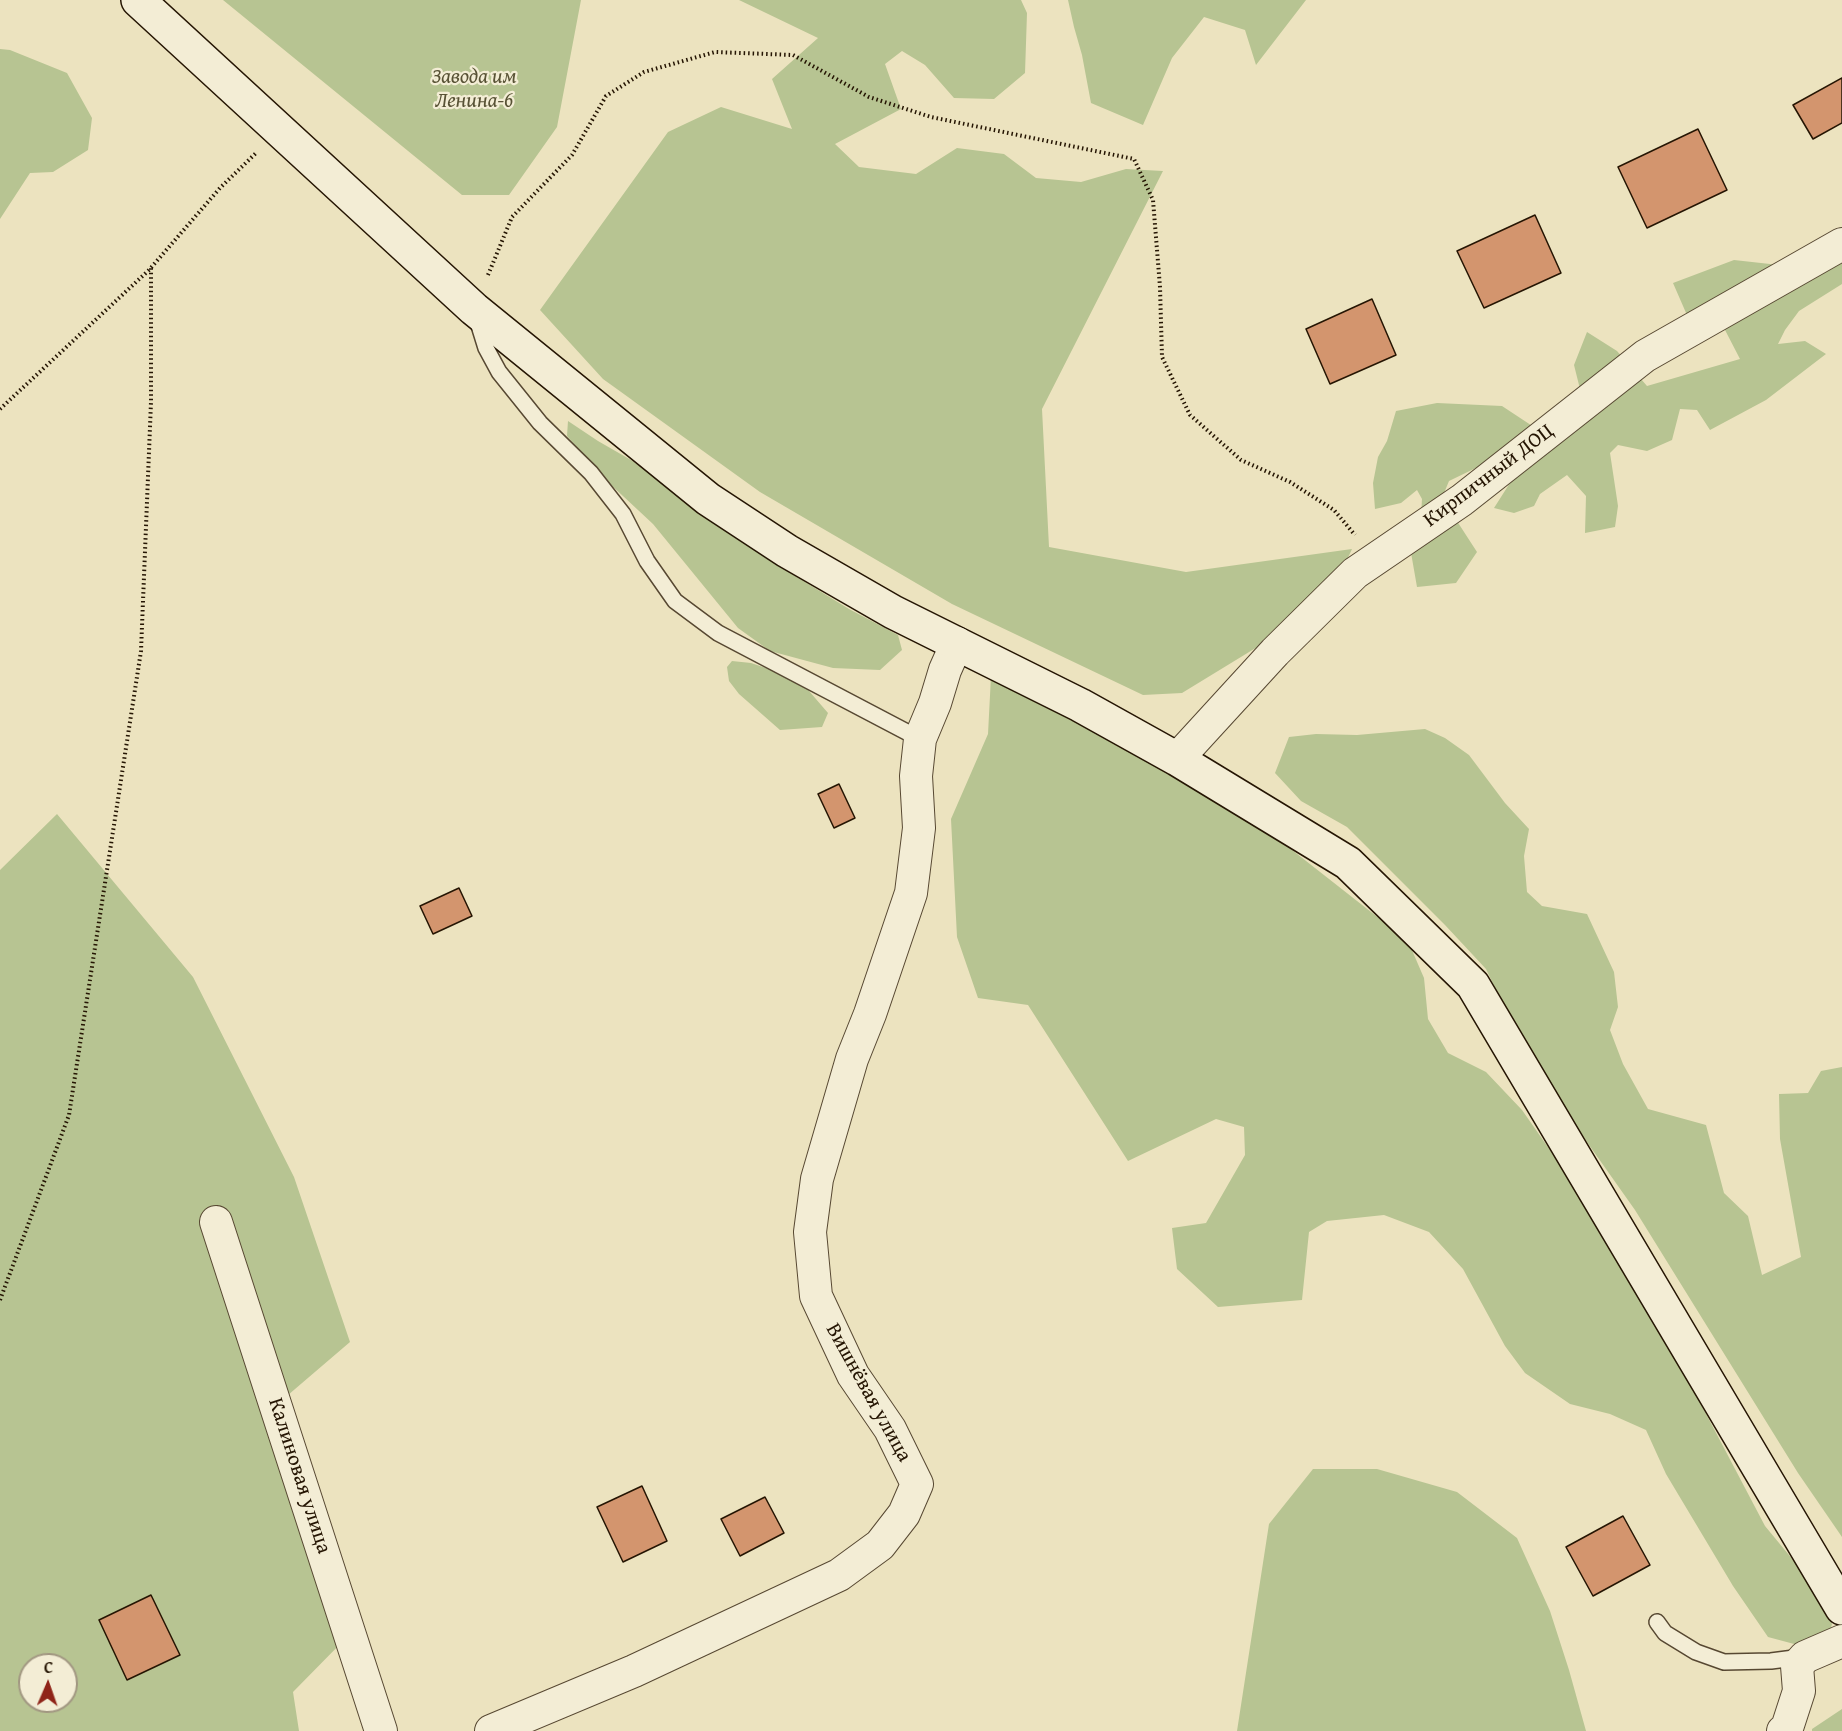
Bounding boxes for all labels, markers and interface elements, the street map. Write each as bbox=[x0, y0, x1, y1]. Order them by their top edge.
park label: Завода им Ленина-6 bbox=[432, 65, 516, 115]
street label: Кирпичный ДОЦ bbox=[1419, 419, 1559, 533]
street label: Вишнёвая улица bbox=[820, 1319, 916, 1467]
street label: Калиновая улица bbox=[262, 1395, 336, 1557]
north arrow bbox=[18, 1653, 78, 1713]
text: С bbox=[44, 1655, 53, 1679]

